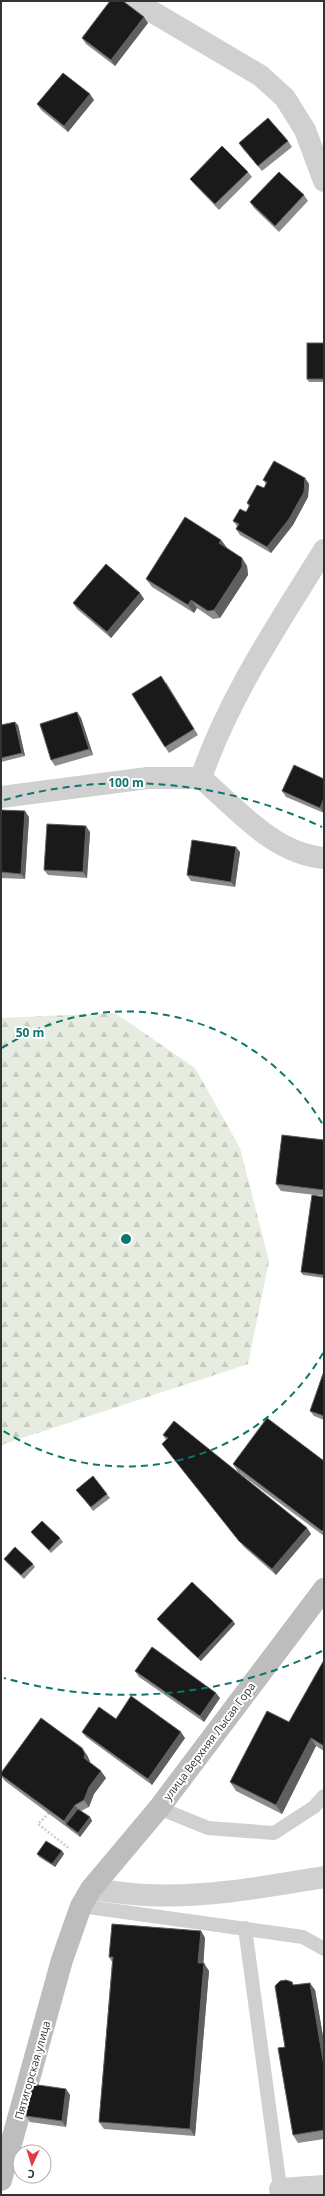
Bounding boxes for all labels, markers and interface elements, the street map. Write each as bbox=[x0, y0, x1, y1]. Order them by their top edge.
text: 100 m bbox=[108, 774, 144, 791]
text: 50 m bbox=[16, 1024, 44, 1041]
centre of rings bbox=[119, 1232, 133, 1246]
street label: улица Верхняя Лысая Гора bbox=[160, 1679, 258, 1803]
street label: Пятигорская улица bbox=[11, 2019, 53, 2121]
north arrow bbox=[12, 2144, 52, 2184]
text: С bbox=[27, 2167, 35, 2182]

